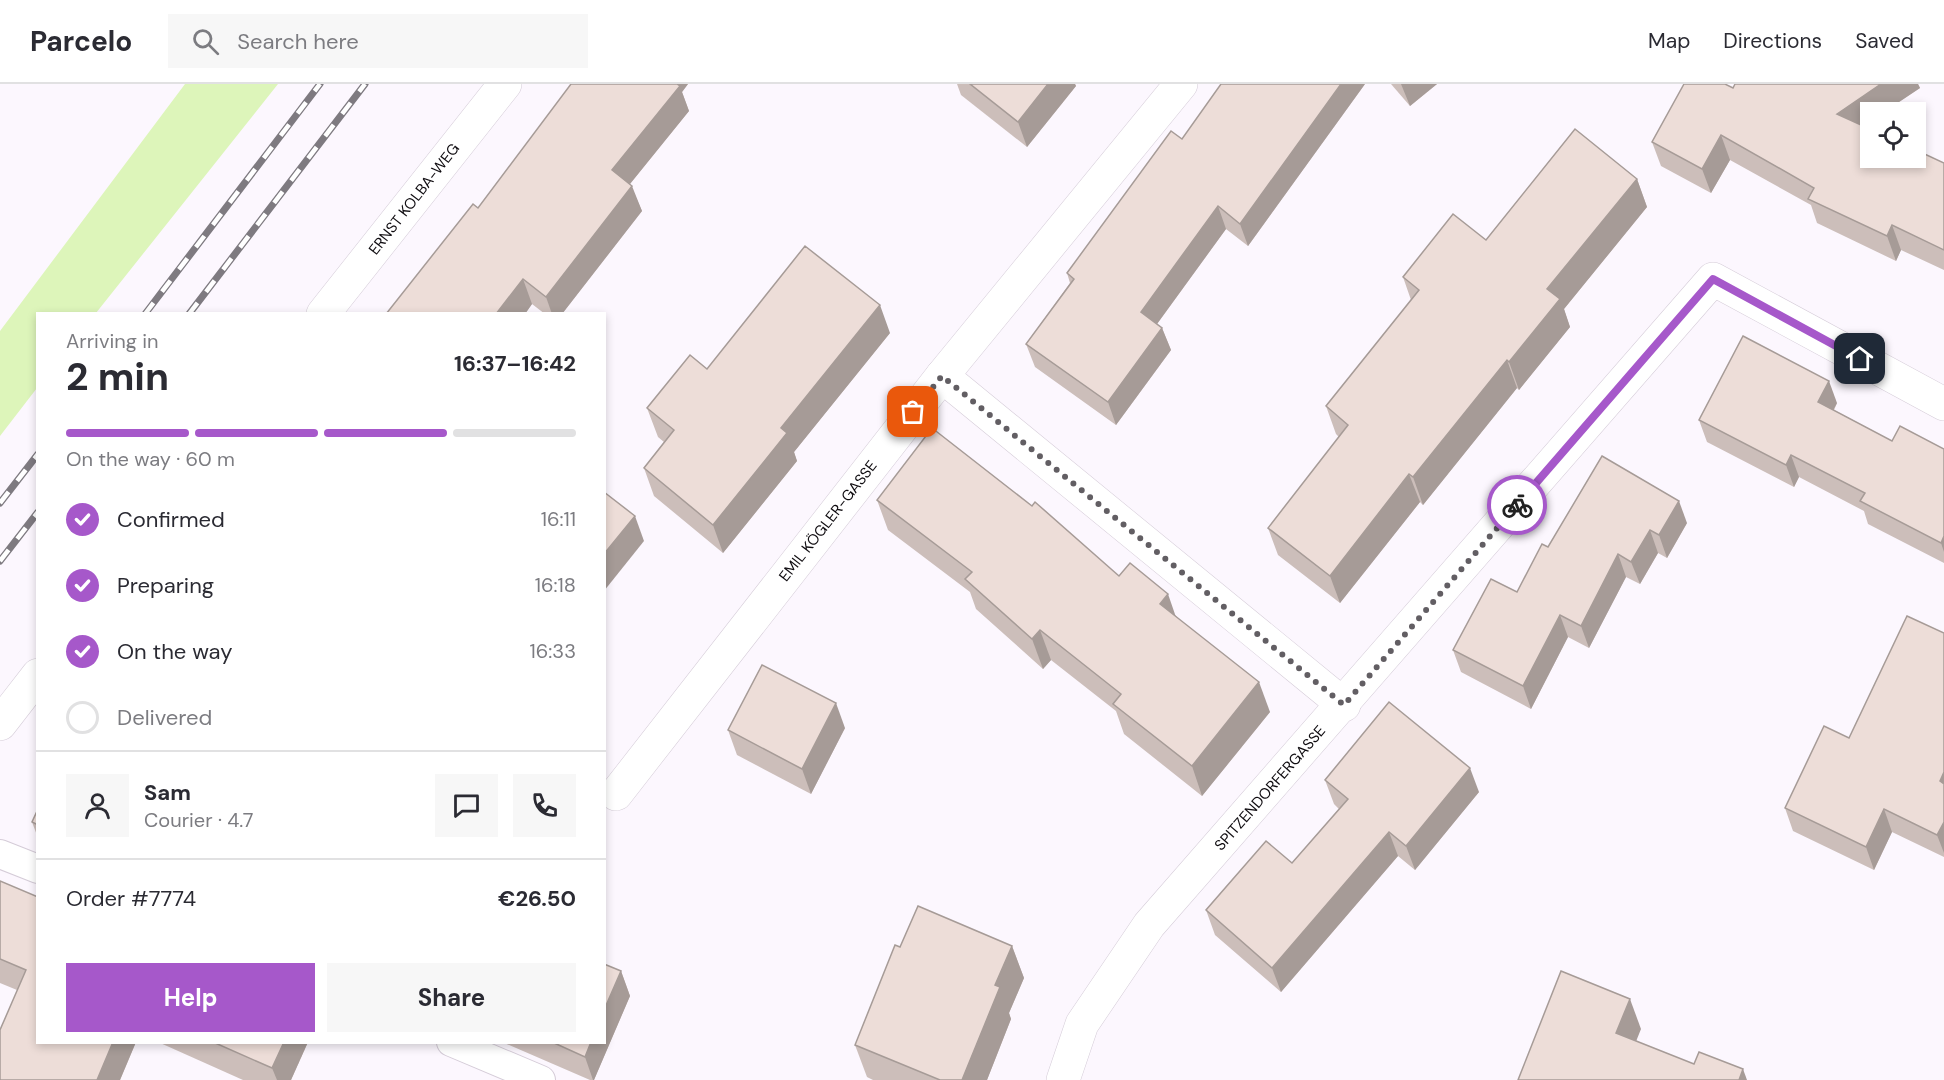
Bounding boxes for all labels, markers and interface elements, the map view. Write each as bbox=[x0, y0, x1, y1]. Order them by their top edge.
search box bbox=[168, 14, 588, 68]
text: Parcelo bbox=[30, 23, 132, 60]
icon: search bbox=[189, 25, 222, 58]
text: Search here bbox=[237, 27, 359, 56]
text: Map bbox=[1648, 27, 1690, 55]
text: Directions bbox=[1723, 27, 1822, 55]
text: Saved bbox=[1855, 27, 1914, 55]
map controls bbox=[1860, 102, 1926, 168]
button: locate bbox=[1860, 102, 1926, 168]
street label: ERNST KOLBA-WEG bbox=[364, 139, 464, 259]
text: Arriving in bbox=[66, 328, 158, 354]
pin bbox=[1834, 333, 1885, 384]
icon: home bbox=[1843, 342, 1876, 375]
text: 16:37–16:42 bbox=[454, 349, 576, 378]
text: 2 min bbox=[66, 351, 169, 402]
pin bbox=[887, 386, 938, 437]
icon: bag bbox=[896, 395, 929, 428]
text: On the way · 60 m bbox=[66, 446, 235, 472]
street label: EMIL KÖGLER-GASSE bbox=[774, 456, 882, 586]
courier bbox=[1487, 475, 1547, 535]
icon: bike bbox=[1501, 489, 1534, 522]
icon: check bbox=[66, 503, 99, 536]
text: Confirmed bbox=[117, 505, 225, 534]
text: 16:11 bbox=[541, 506, 576, 532]
icon: check bbox=[66, 569, 99, 602]
text: Preparing bbox=[117, 571, 214, 600]
text: 16:18 bbox=[535, 572, 576, 598]
icon: check bbox=[66, 635, 99, 668]
text: On the way bbox=[117, 637, 232, 666]
text: 16:33 bbox=[530, 638, 576, 664]
text: Delivered bbox=[117, 703, 212, 732]
street label: SPITZENDORFERGASSE bbox=[1210, 721, 1330, 855]
button: person bbox=[66, 774, 129, 837]
button: chat bbox=[435, 774, 498, 837]
button: phone bbox=[513, 774, 576, 837]
text: Sam bbox=[144, 778, 191, 807]
text: Courier · 4.7 bbox=[144, 807, 253, 833]
text: Order #7774 bbox=[66, 884, 196, 913]
text: €26.50 bbox=[498, 884, 576, 913]
button: Help bbox=[66, 963, 315, 1032]
button: Share bbox=[327, 963, 576, 1032]

